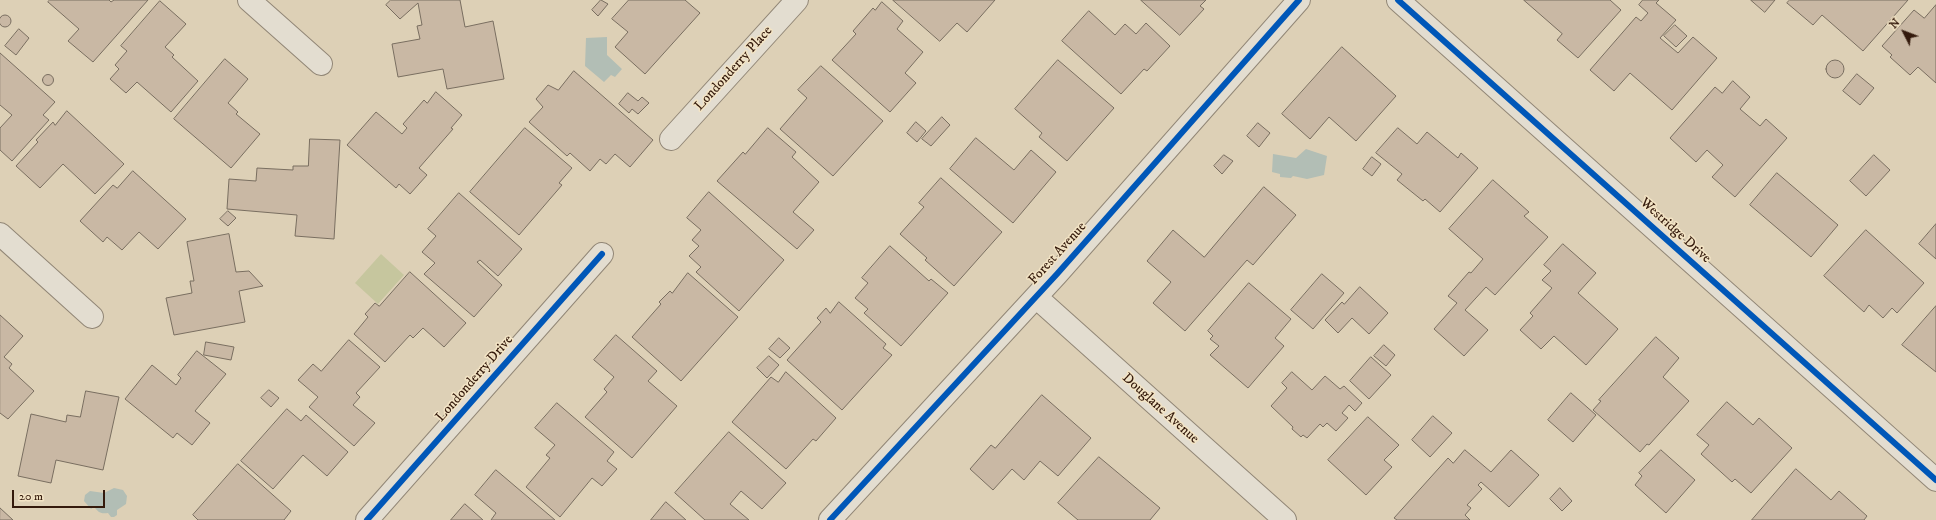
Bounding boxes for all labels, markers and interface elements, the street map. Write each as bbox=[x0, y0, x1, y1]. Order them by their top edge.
north arrow bbox=[1884, 12, 1924, 52]
text: N bbox=[1887, 16, 1903, 32]
street label: Londonderry Place bbox=[692, 23, 776, 115]
street label: Westridge Drive bbox=[1636, 195, 1714, 267]
street label: Forest Avenue bbox=[1026, 219, 1090, 289]
street label: Londonderry Drive bbox=[433, 332, 517, 426]
street label: Douglane Avenue bbox=[1118, 370, 1202, 448]
scale bar bbox=[14, 482, 107, 508]
text: 20 m bbox=[19, 489, 43, 504]

